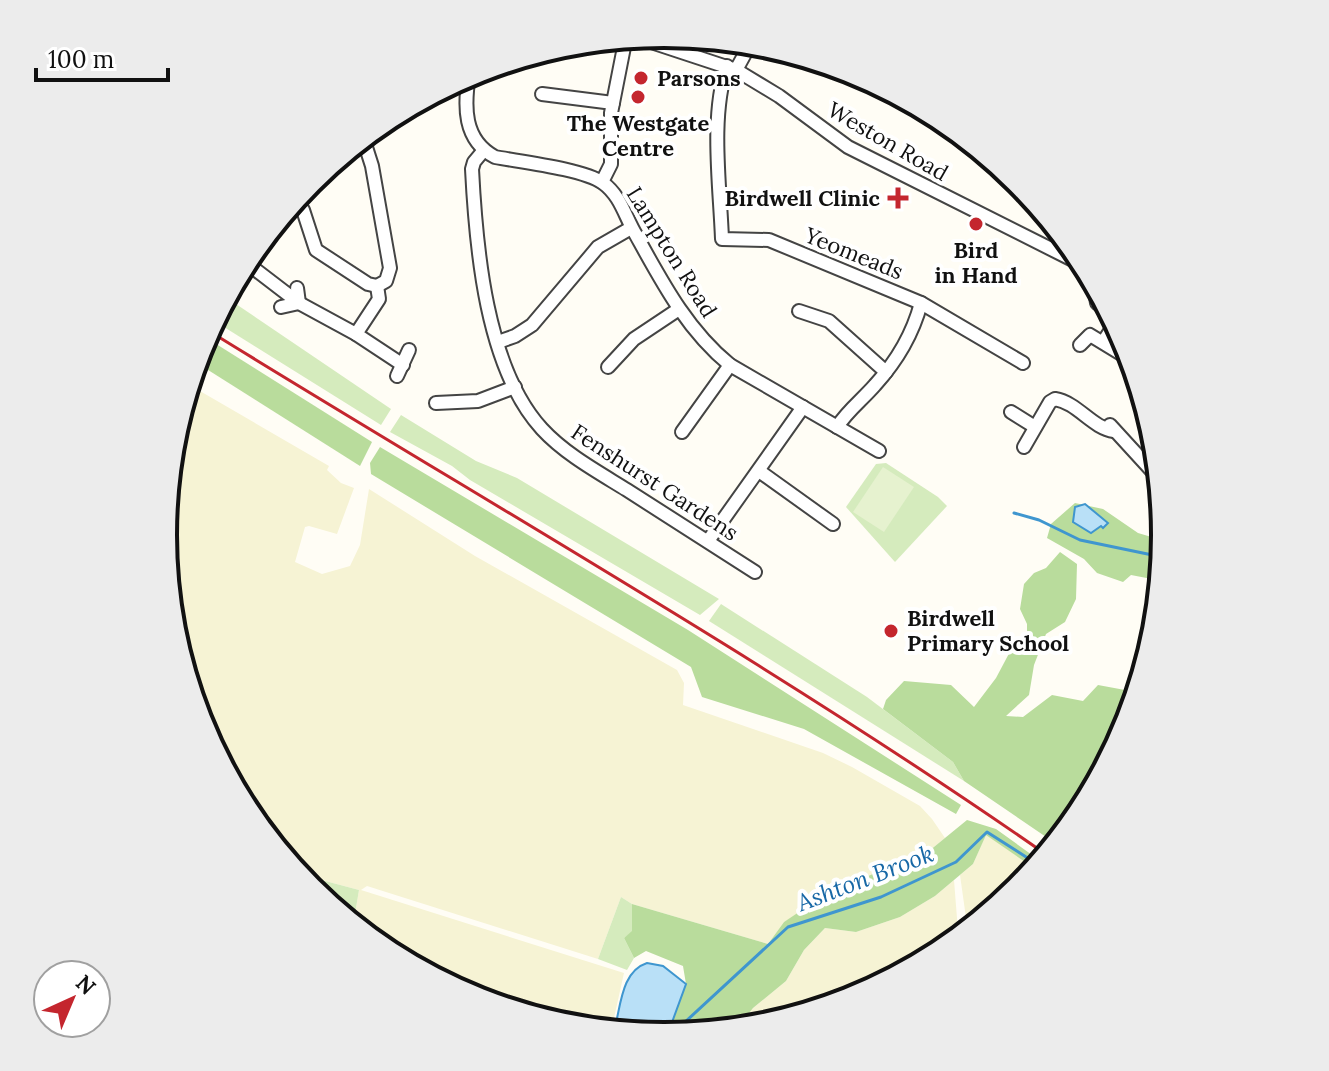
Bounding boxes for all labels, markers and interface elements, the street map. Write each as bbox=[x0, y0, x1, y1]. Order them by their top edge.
scale bar bbox=[36, 32, 168, 82]
text: 100 m bbox=[48, 44, 114, 75]
place label: Parsons bbox=[657, 64, 741, 92]
marker: Parsons bbox=[632, 69, 650, 87]
marker: The Westgate Centre bbox=[629, 88, 647, 106]
street label: Weston Road bbox=[823, 95, 953, 187]
place label: The Westgate Centre bbox=[567, 109, 709, 162]
street label: Lampton Road bbox=[621, 181, 723, 323]
place label: Birdwell Clinic bbox=[724, 184, 881, 212]
marker: Birdwell Clinic bbox=[887, 187, 909, 209]
marker: Bird in Hand bbox=[967, 215, 985, 233]
street label: Yeomeads bbox=[800, 220, 907, 285]
place label: Bird in Hand bbox=[934, 236, 1018, 289]
street label: Fenshurst Gardens bbox=[566, 418, 744, 546]
place label: Birdwell Primary School bbox=[907, 604, 1069, 657]
marker: Birdwell Primary School bbox=[882, 622, 900, 640]
water label: Ashton Brook bbox=[791, 838, 938, 919]
north arrow bbox=[32, 959, 112, 1039]
text: N bbox=[70, 969, 102, 1001]

